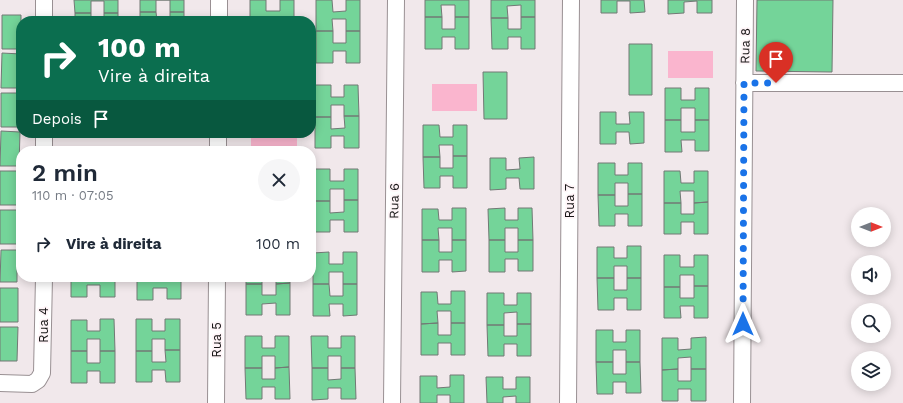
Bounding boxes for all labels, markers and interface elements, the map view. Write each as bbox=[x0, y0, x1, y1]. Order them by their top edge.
street label: Rua 8 bbox=[737, 28, 753, 64]
text: 100 m bbox=[98, 31, 181, 64]
icon: right bbox=[32, 32, 84, 84]
pin bbox=[759, 42, 793, 83]
icon: arrive bbox=[765, 48, 787, 70]
text: Vire à direita bbox=[98, 65, 210, 86]
icon: arrive bbox=[90, 108, 112, 130]
text: Depois bbox=[32, 110, 82, 128]
text: 2 min bbox=[32, 159, 98, 187]
button: close bbox=[258, 159, 300, 201]
street label: Rua 6 bbox=[386, 183, 402, 219]
street label: Rua 7 bbox=[562, 184, 577, 218]
text: 110 m · 07:05 bbox=[32, 188, 113, 203]
north arrow bbox=[851, 207, 891, 247]
map controls bbox=[851, 207, 891, 391]
icon: right bbox=[32, 233, 54, 255]
text: Vire à direita bbox=[66, 235, 161, 253]
text: 100 m bbox=[256, 235, 300, 253]
button: sound bbox=[851, 255, 891, 295]
position arrow bbox=[722, 303, 764, 345]
button: search bbox=[851, 303, 891, 343]
street label: Rua 4 bbox=[36, 307, 51, 343]
street label: Rua 5 bbox=[209, 322, 224, 358]
button: layers bbox=[851, 351, 891, 391]

